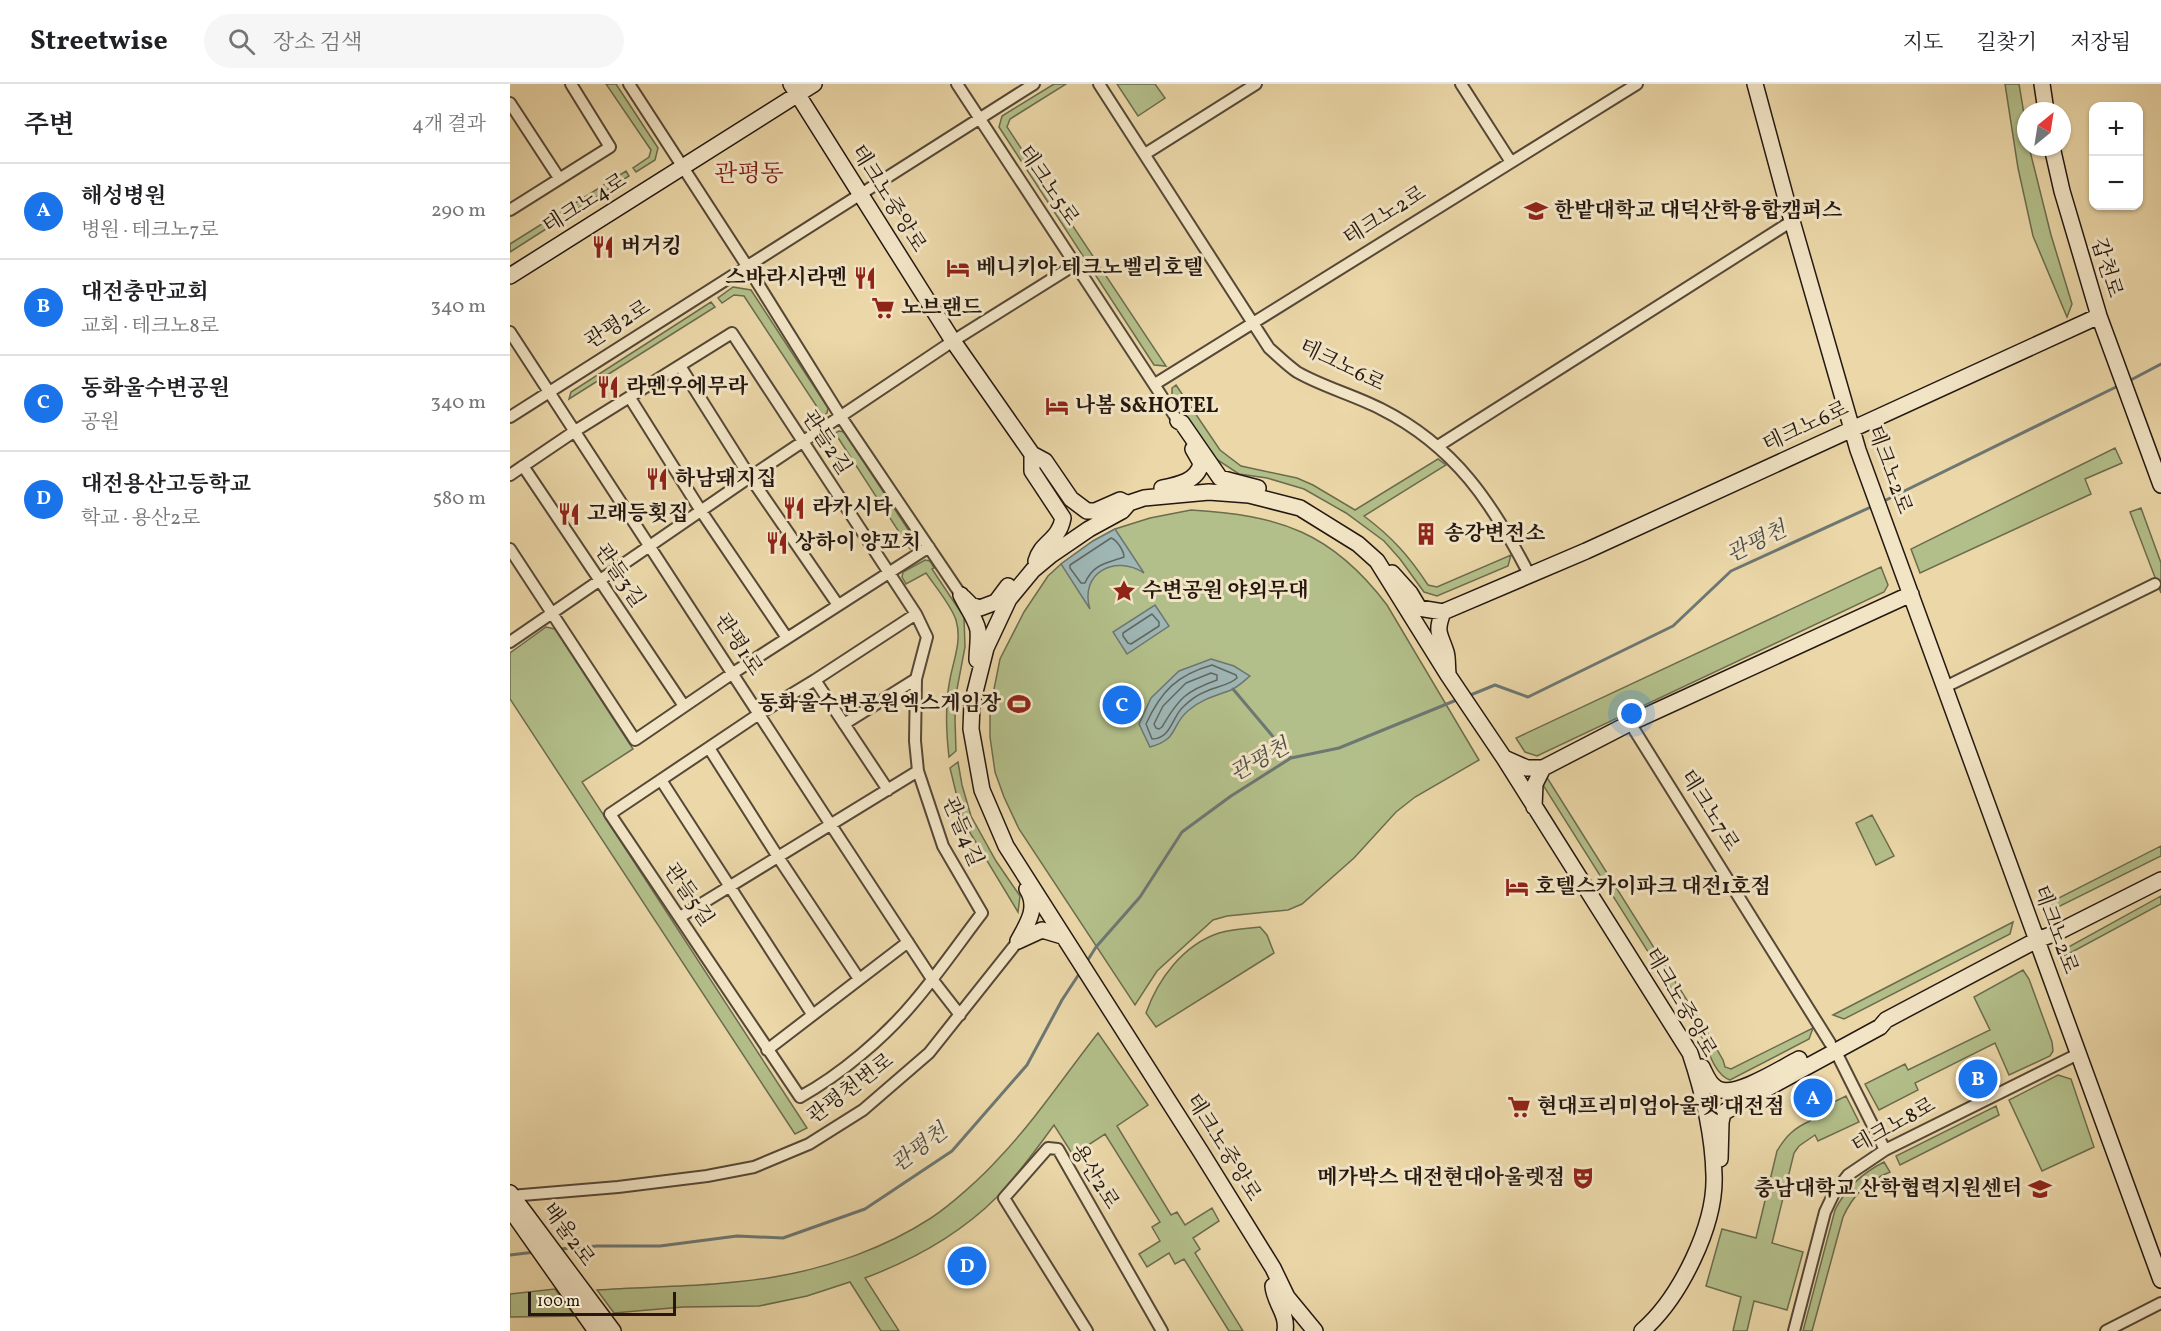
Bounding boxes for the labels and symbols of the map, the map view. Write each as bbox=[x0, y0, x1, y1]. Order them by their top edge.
north arrow bbox=[2017, 102, 2071, 156]
street label: 테크노중앙로 bbox=[843, 140, 933, 258]
street label: 테크노5로 bbox=[1010, 140, 1086, 232]
district label: 관평동 bbox=[714, 158, 784, 192]
street label: 테크노4로 bbox=[538, 167, 632, 241]
street label: 테크노2로 bbox=[1338, 179, 1432, 253]
place label: 한밭대학교 대덕산학융합캠퍼스 bbox=[1554, 197, 1842, 226]
school or university icon: 한밭대학교 대덕산학융합캠퍼스 bbox=[1523, 198, 1549, 224]
place label: 버거킹 bbox=[621, 233, 682, 262]
restaurant icon: 버거킹 bbox=[590, 234, 616, 260]
street label: 갑천로 bbox=[2083, 235, 2129, 301]
place label: 베니키아 테크노벨리호텔 bbox=[976, 254, 1203, 283]
hotel icon: 베니키아 테크노벨리호텔 bbox=[945, 255, 971, 281]
place label: 스바라시라멘 bbox=[725, 264, 847, 293]
restaurant icon: 스바라시라멘 bbox=[852, 265, 878, 291]
street label: 관평2로 bbox=[580, 294, 656, 356]
place label: 노브랜드 bbox=[901, 294, 982, 323]
supermarket icon: 노브랜드 bbox=[870, 295, 896, 321]
street label: 테크노6로 bbox=[1294, 333, 1390, 399]
place label: 라멘우에무라 bbox=[626, 373, 748, 402]
restaurant icon: 라멘우에무라 bbox=[595, 374, 621, 400]
place label: 나봄 S&HOTEL bbox=[1075, 392, 1219, 421]
hotel icon: 나봄 S&HOTEL bbox=[1044, 393, 1070, 419]
street label: 테크노6로 bbox=[1758, 394, 1854, 460]
street label: 관들2길 bbox=[794, 405, 858, 481]
street label: 테크노2로 bbox=[1860, 422, 1918, 518]
place label: 하남돼지집 bbox=[675, 465, 776, 494]
restaurant icon: 하남돼지집 bbox=[644, 466, 670, 492]
place label: 라카시타 bbox=[812, 494, 894, 523]
restaurant icon: 라카시타 bbox=[781, 495, 807, 521]
place label: 고래등횟집 bbox=[587, 500, 688, 529]
restaurant icon: 고래등횟집 bbox=[556, 501, 582, 527]
water label: 관평천 bbox=[1722, 514, 1794, 571]
place label: 송강변전소 bbox=[1444, 520, 1545, 549]
building icon: 송강변전소 bbox=[1413, 521, 1439, 547]
place label: 상하이 양꼬치 bbox=[795, 529, 921, 558]
restaurant icon: 상하이 양꼬치 bbox=[764, 530, 790, 556]
street label: 관들3길 bbox=[587, 538, 651, 614]
place label: 수변공원 야외무대 bbox=[1142, 577, 1309, 606]
place icon: 수변공원 야외무대 bbox=[1111, 578, 1137, 604]
street label: 관평1로 bbox=[707, 608, 769, 682]
pin: C bbox=[1102, 682, 1142, 728]
place label: 동화울수변공원엑스게임장 bbox=[758, 690, 1002, 719]
sports icon: 동화울수변공원엑스게임장 bbox=[1006, 691, 1032, 717]
your location bbox=[1617, 699, 1646, 728]
water label: 관평천 bbox=[1225, 731, 1297, 790]
street label: 테크노7로 bbox=[1673, 765, 1745, 857]
street label: 관들4길 bbox=[934, 793, 990, 871]
street label: 관들5길 bbox=[656, 857, 720, 933]
place label: 호텔스카이파크 대전1호점 bbox=[1535, 873, 1771, 902]
hotel icon: 호텔스카이파크 대전1호점 bbox=[1504, 874, 1530, 900]
street label: 테크노2로 bbox=[2026, 882, 2084, 978]
street label: 테크노중앙로 bbox=[1637, 943, 1723, 1063]
street label: 관평천변로 bbox=[802, 1047, 900, 1131]
pin: B bbox=[1958, 1056, 1998, 1102]
pin: A bbox=[1794, 1076, 1832, 1120]
street label: 테크노중앙로 bbox=[1178, 1089, 1268, 1207]
street label: 테크노8로 bbox=[1847, 1091, 1941, 1161]
place label: 현대프리미엄아울렛 대전점 bbox=[1537, 1093, 1785, 1122]
supermarket icon: 현대프리미엄아울렛 대전점 bbox=[1506, 1094, 1532, 1120]
water label: 관평천 bbox=[885, 1116, 956, 1181]
street label: 용산2로 bbox=[1063, 1139, 1125, 1215]
place label: 메가박스 대전현대아울렛점 bbox=[1317, 1164, 1565, 1193]
theatre icon: 메가박스 대전현대아울렛점 bbox=[1570, 1165, 1596, 1191]
place label: 충남대학교 산학협력지원센터 bbox=[1754, 1175, 2022, 1204]
school or university icon: 충남대학교 산학협력지원센터 bbox=[2027, 1176, 2053, 1202]
street label: 배울2로 bbox=[535, 1197, 601, 1273]
pin: D bbox=[948, 1244, 986, 1288]
scale bar bbox=[528, 1289, 676, 1316]

